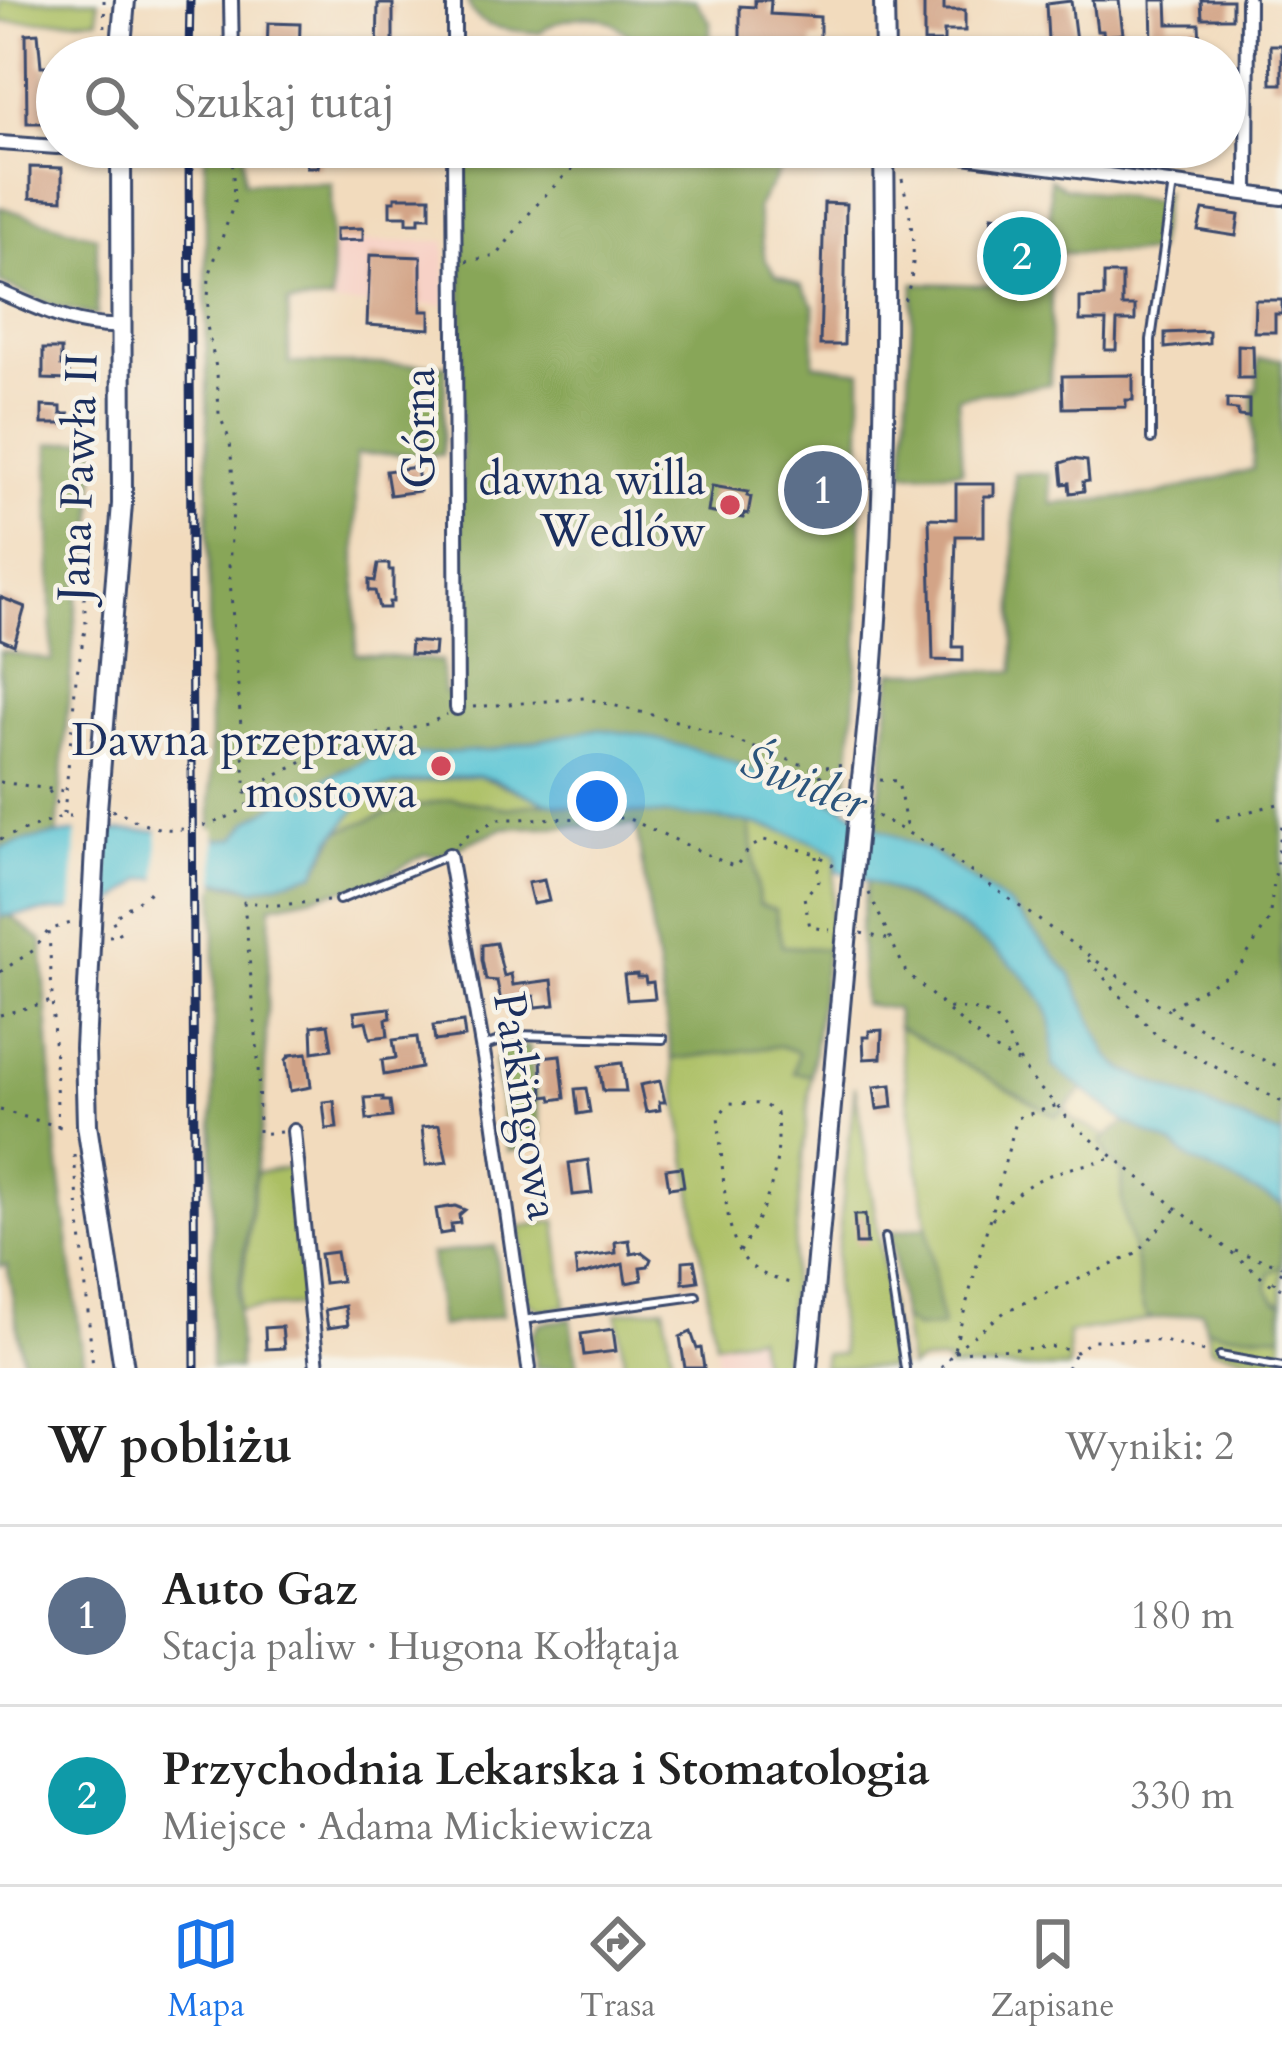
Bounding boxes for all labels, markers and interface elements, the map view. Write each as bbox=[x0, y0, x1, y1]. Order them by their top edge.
search box bbox=[36, 36, 1246, 168]
icon: search bbox=[78, 69, 144, 135]
text: Szukaj tutaj bbox=[174, 72, 395, 133]
pin: 2 bbox=[983, 211, 1061, 301]
street label: Jana Pawła II bbox=[43, 352, 113, 608]
street label: Górna bbox=[389, 367, 450, 489]
pin: 1 bbox=[784, 445, 862, 535]
place label: dawna willa Wedlów bbox=[478, 449, 706, 562]
marker: dawna willa Wedlów bbox=[717, 492, 743, 518]
place label: Dawna przeprawa mostowa bbox=[72, 710, 417, 823]
water label: Świder bbox=[732, 728, 878, 836]
marker: Dawna przeprawa mostowa bbox=[428, 753, 454, 779]
your location bbox=[567, 771, 627, 831]
street label: Parkingowa bbox=[478, 988, 574, 1224]
text: W pobliżu bbox=[48, 1411, 292, 1481]
text: Wyniki: 2 bbox=[1065, 1420, 1234, 1473]
text: Auto Gaz bbox=[162, 1559, 357, 1620]
text: 1 bbox=[77, 1589, 97, 1642]
text: 180 m bbox=[1131, 1589, 1234, 1642]
text: Stacja paliw · Hugona Kołłątaja bbox=[162, 1620, 679, 1673]
text: Przychodnia Lekarska i Stomatologia bbox=[162, 1739, 930, 1800]
text: 2 bbox=[77, 1769, 97, 1822]
text: 330 m bbox=[1131, 1769, 1234, 1822]
text: Miejsce · Adama Mickiewicza bbox=[162, 1800, 653, 1853]
tab: Mapa bbox=[168, 1911, 245, 2028]
tab: Trasa bbox=[580, 1911, 656, 2028]
tab: Zapisane bbox=[991, 1911, 1114, 2028]

